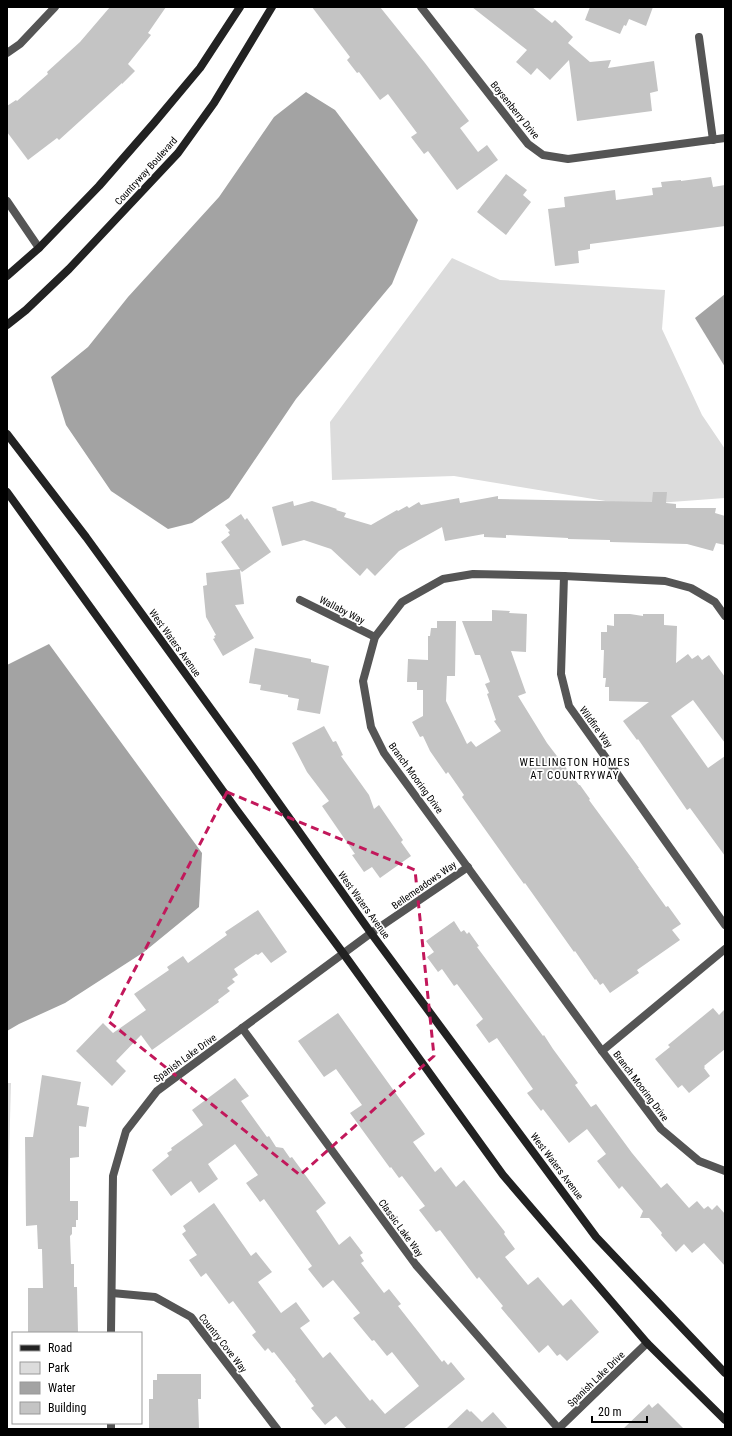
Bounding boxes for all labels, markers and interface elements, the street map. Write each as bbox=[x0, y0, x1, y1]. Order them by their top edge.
street label: Boysenberry Drive bbox=[488, 79, 542, 141]
street label: Countryway Boulevard bbox=[113, 135, 179, 207]
street label: Wallaby Way bbox=[318, 594, 366, 626]
street label: West Waters Avenue bbox=[147, 607, 203, 679]
street label: Wildfire Way bbox=[577, 704, 615, 750]
street label: Branch Mooring Drive bbox=[387, 741, 446, 816]
district label: WELLINGTON HOMES AT COUNTRYWAY bbox=[520, 756, 630, 782]
street label: Bellemeadows Way bbox=[390, 859, 458, 911]
street label: West Waters Avenue bbox=[336, 869, 392, 941]
street label: Spanish Lake Drive bbox=[152, 1031, 219, 1084]
street label: Branch Mooring Drive bbox=[611, 1049, 671, 1123]
street label: West Waters Avenue bbox=[528, 1131, 586, 1202]
street label: Classic Lake Way bbox=[376, 1197, 426, 1259]
street label: Country Cove Way bbox=[197, 1312, 249, 1374]
legend bbox=[12, 1332, 142, 1424]
text: Road bbox=[48, 1341, 72, 1355]
street label: Spanish Lake Drive bbox=[565, 1349, 627, 1409]
text: Park bbox=[48, 1361, 70, 1375]
text: Water bbox=[48, 1381, 76, 1395]
scale bar bbox=[592, 1398, 647, 1424]
text: Building bbox=[48, 1401, 86, 1415]
text: 20 m bbox=[598, 1405, 622, 1419]

